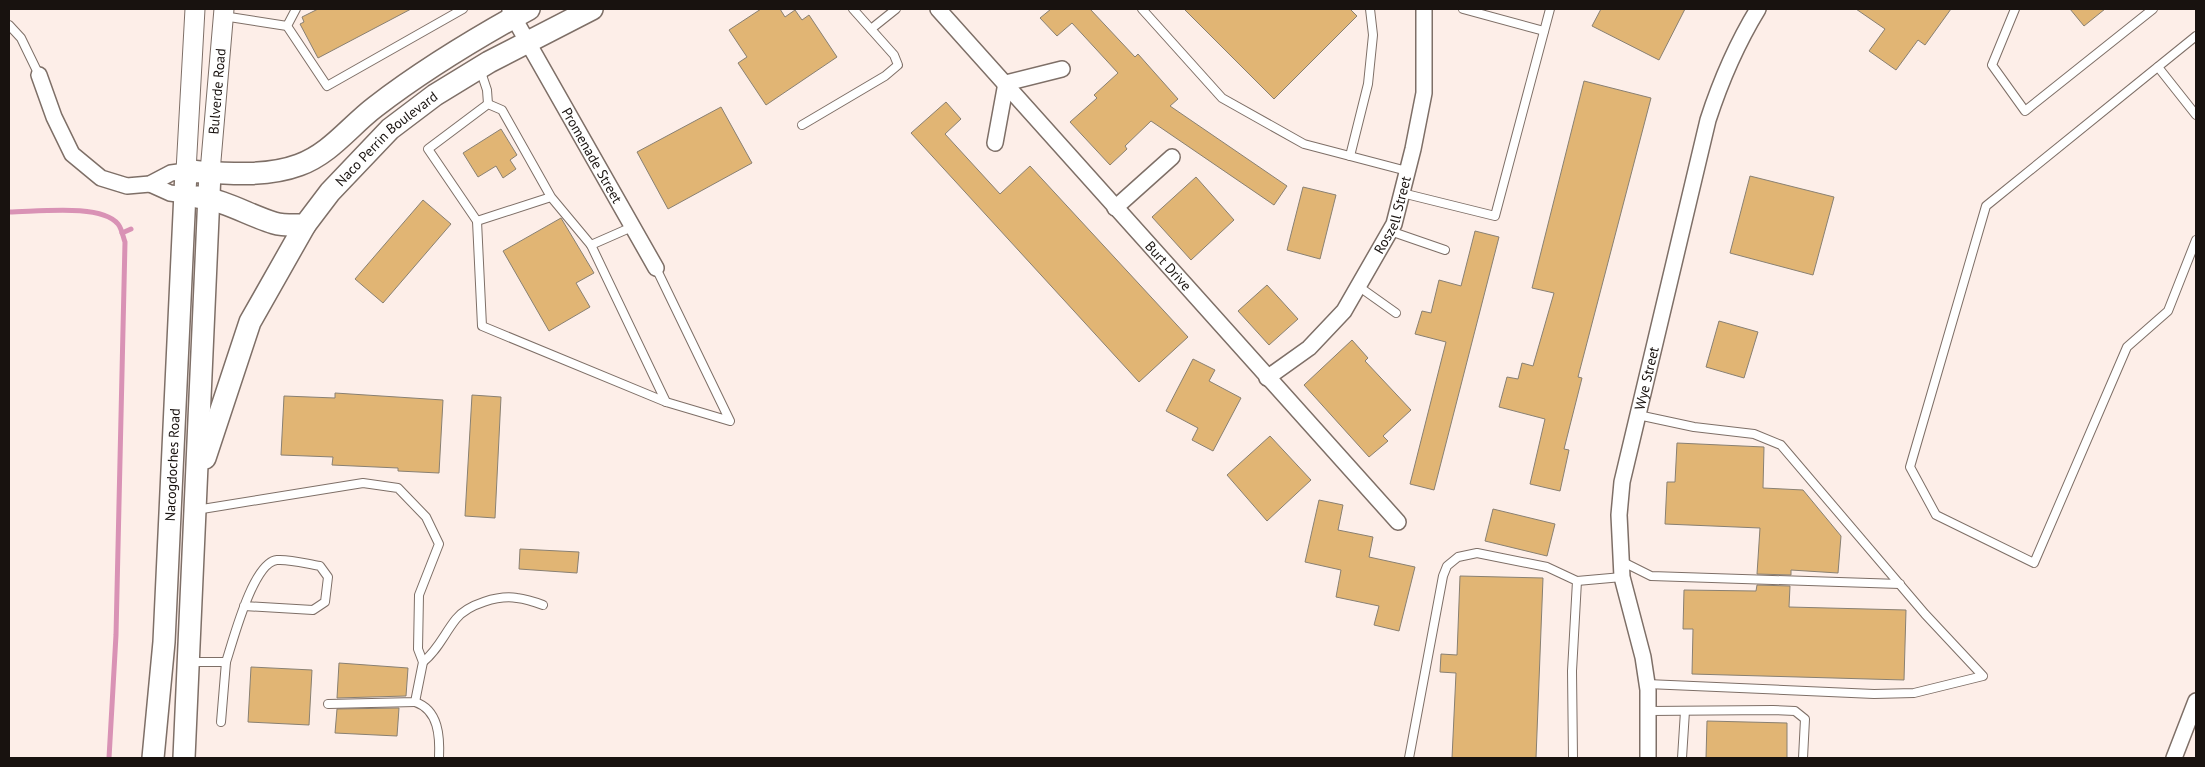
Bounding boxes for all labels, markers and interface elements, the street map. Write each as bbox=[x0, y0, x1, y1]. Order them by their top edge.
street label: Bulverde Road bbox=[204, 47, 230, 135]
street label: Naco Perrin Boulevard bbox=[331, 87, 441, 190]
street label: Promenade Street bbox=[558, 104, 626, 207]
street label: Roszell Street bbox=[1370, 174, 1415, 257]
street label: Burt Drive bbox=[1141, 237, 1195, 295]
street label: Wye Street bbox=[1630, 345, 1663, 412]
street label: Nacogdoches Road bbox=[161, 408, 184, 522]

